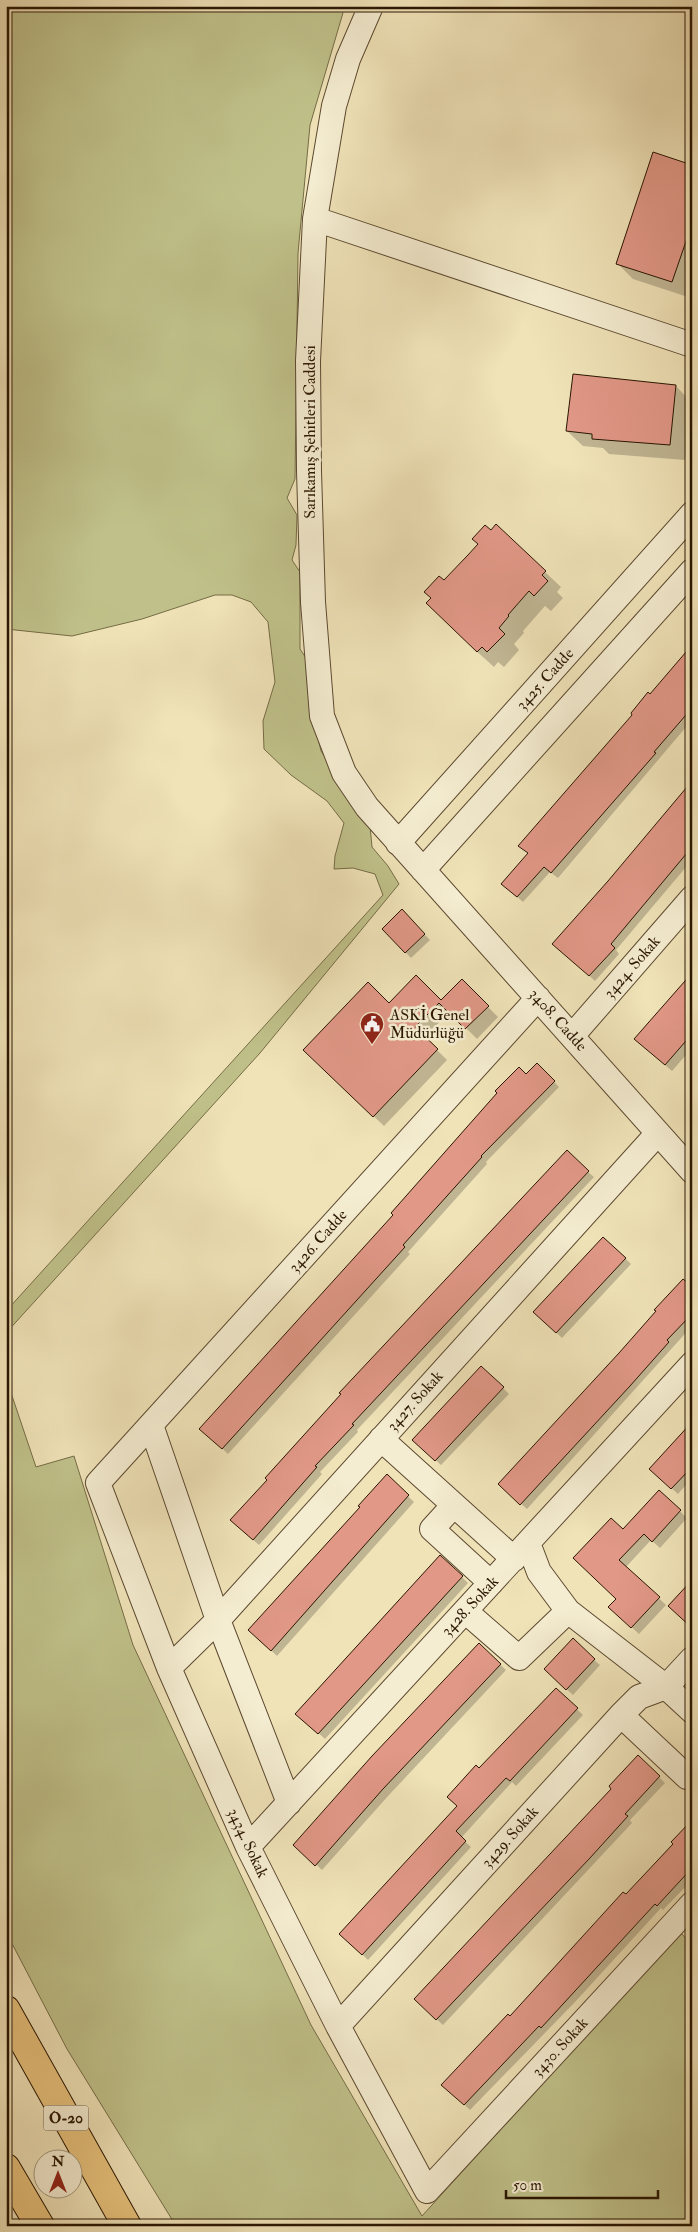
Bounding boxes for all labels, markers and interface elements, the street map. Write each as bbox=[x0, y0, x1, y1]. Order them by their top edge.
street label: Sarıkamış Şehitleri Caddesi bbox=[300, 345, 320, 519]
street label: 3425. Cadde bbox=[512, 644, 578, 714]
street label: 3424. Sokak bbox=[599, 931, 665, 1002]
street label: 3408. Cadde bbox=[525, 984, 592, 1056]
place label: ASKİ Genel Müdürlüğü bbox=[389, 1005, 469, 1043]
public building icon: ASKİ Genel Müdürlüğü bbox=[359, 1011, 385, 1045]
street label: 3426. Cadde bbox=[284, 1205, 352, 1277]
street label: 3427. Sokak bbox=[383, 1366, 448, 1435]
street label: 3428. Sokak bbox=[437, 1571, 503, 1640]
street label: 3429. Sokak bbox=[477, 1802, 543, 1872]
street label: 3434. Sokak bbox=[223, 1805, 273, 1881]
street label: 3430. Sokak bbox=[528, 2013, 593, 2081]
road number: O-20 bbox=[44, 2106, 88, 2130]
north arrow bbox=[32, 2150, 82, 2200]
text: N bbox=[51, 2153, 65, 2170]
scale bar bbox=[506, 2167, 658, 2199]
text: 50 m bbox=[513, 2176, 542, 2195]

